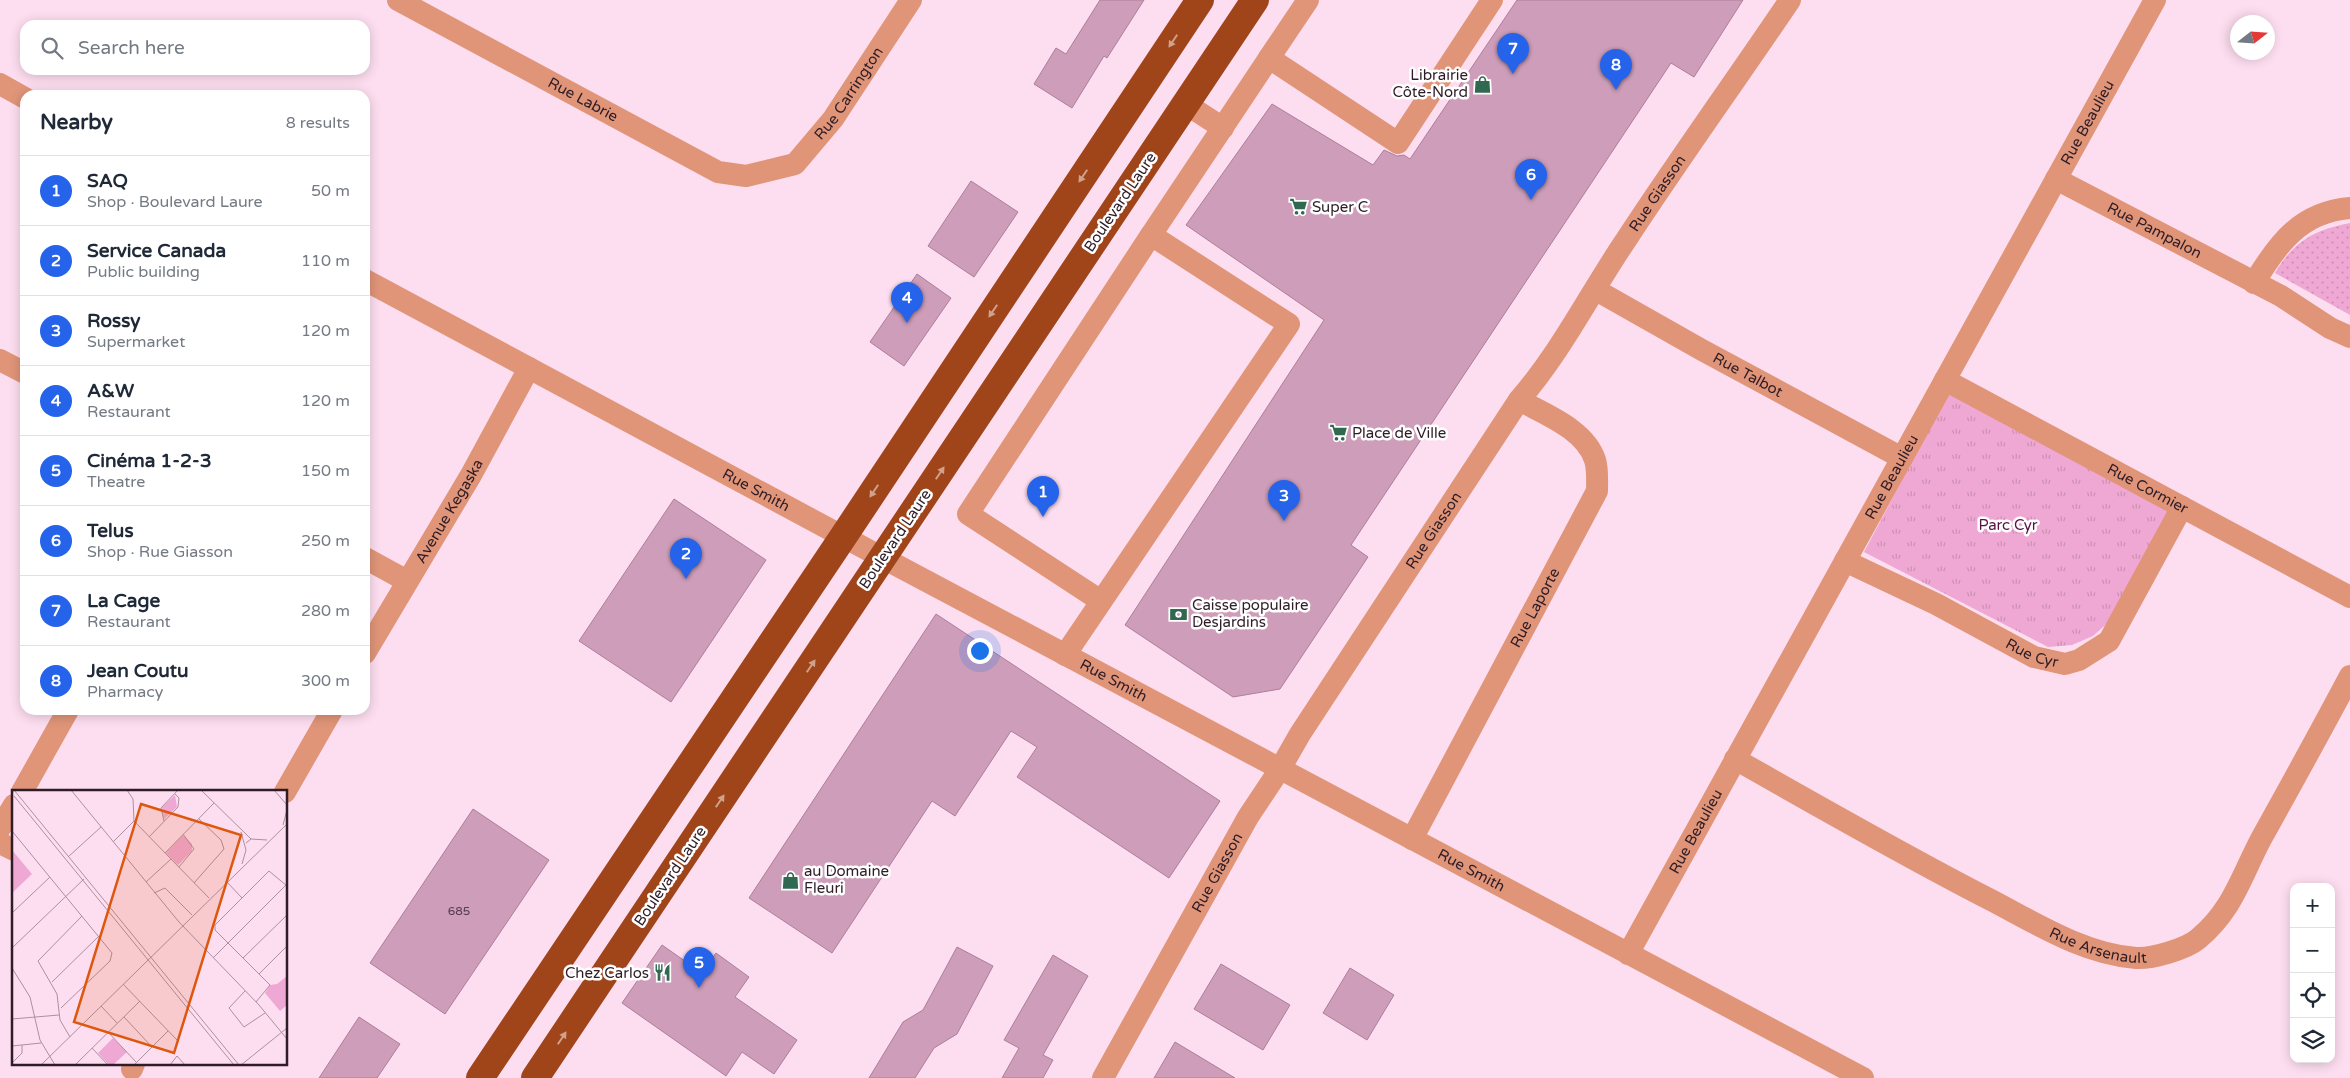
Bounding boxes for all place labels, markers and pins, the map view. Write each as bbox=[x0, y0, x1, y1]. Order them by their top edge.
pin: 7 bbox=[1497, 33, 1529, 74]
pin: 8 bbox=[1600, 49, 1632, 90]
place label: Librairie Côte-Nord bbox=[1393, 66, 1468, 101]
shop icon: Librairie Côte-Nord bbox=[1472, 74, 1492, 94]
pin: 6 bbox=[1515, 159, 1547, 200]
supermarket icon: Super C bbox=[1288, 197, 1308, 217]
place label: Super C bbox=[1312, 198, 1368, 216]
pin: 4 bbox=[891, 282, 923, 323]
supermarket icon: Place de Ville bbox=[1328, 423, 1348, 443]
place label: Place de Ville bbox=[1352, 424, 1446, 442]
pin: 1 bbox=[1027, 476, 1059, 517]
pin: 3 bbox=[1268, 480, 1300, 521]
pin: 2 bbox=[670, 538, 702, 579]
place label: Caisse populaire Desjardins bbox=[1192, 596, 1308, 631]
bank icon: Caisse populaire Desjardins bbox=[1168, 604, 1188, 624]
place label: au Domaine Fleuri bbox=[804, 862, 889, 897]
shop icon: au Domaine Fleuri bbox=[780, 870, 800, 890]
pin: 5 bbox=[683, 947, 715, 988]
restaurant icon: Chez Carlos bbox=[653, 963, 673, 983]
place label: Chez Carlos bbox=[565, 964, 649, 982]

